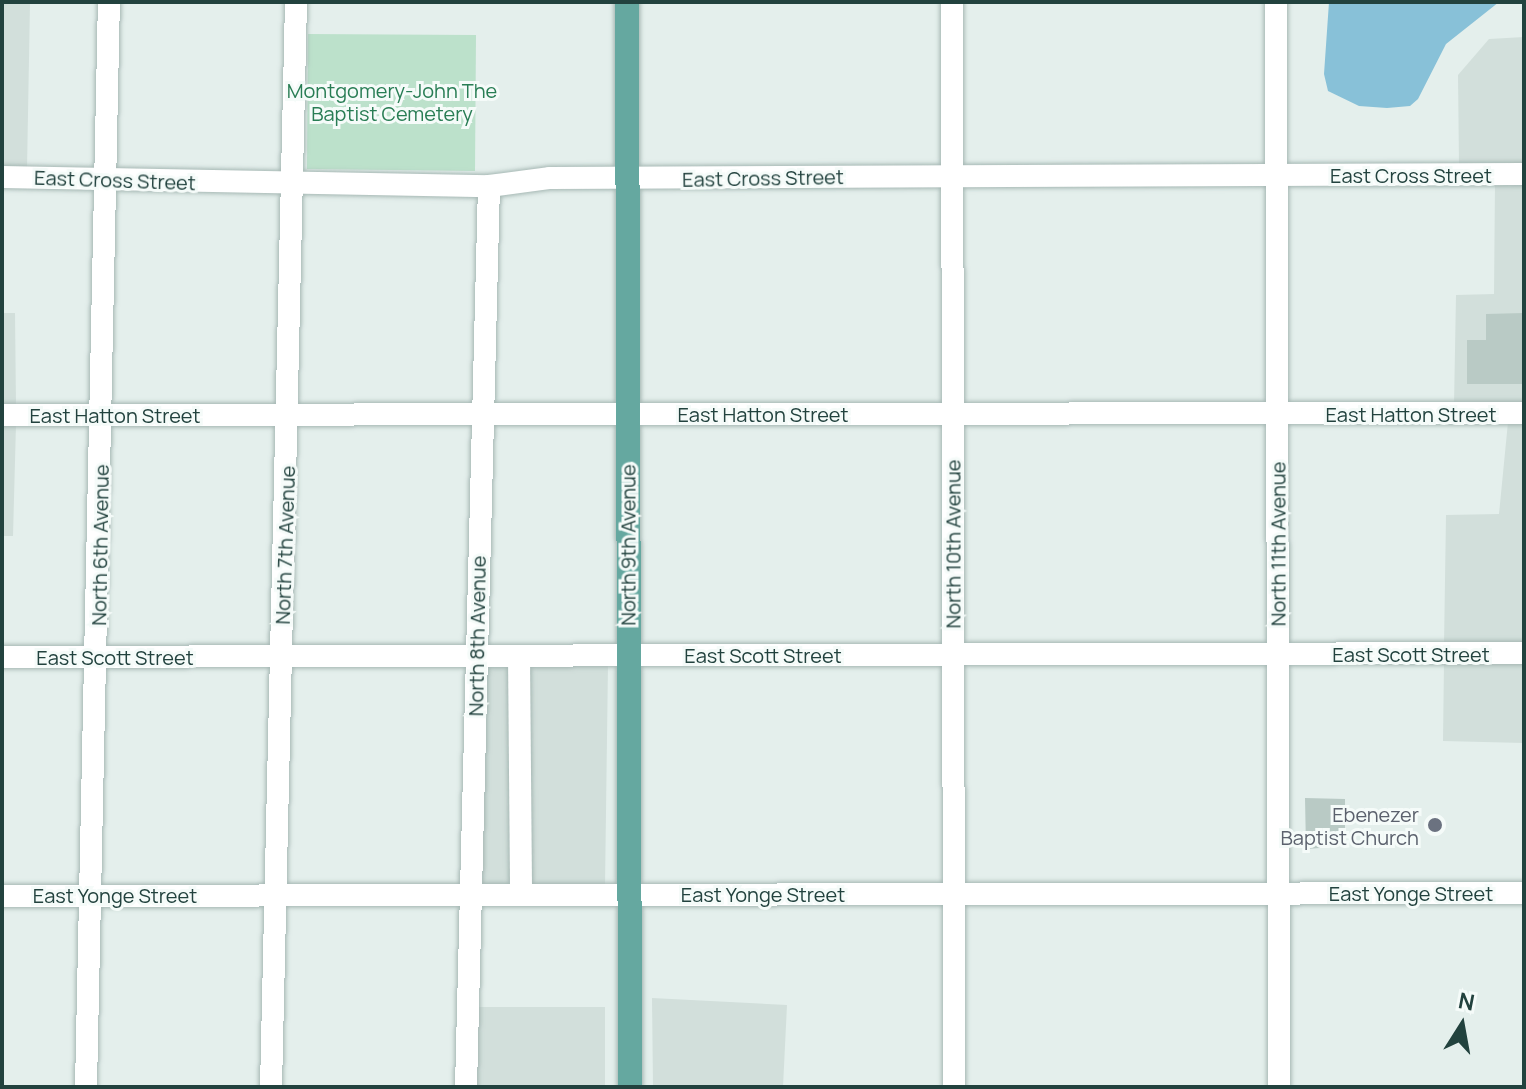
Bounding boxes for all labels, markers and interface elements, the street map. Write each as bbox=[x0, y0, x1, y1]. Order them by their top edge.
park label: Montgomery-John The Baptist Cemetery bbox=[287, 79, 497, 126]
street label: East Cross Street bbox=[1330, 163, 1492, 187]
street label: East Cross Street bbox=[34, 165, 196, 195]
street label: East Cross Street bbox=[682, 165, 844, 191]
street label: East Hatton Street bbox=[677, 402, 849, 426]
street label: East Hatton Street bbox=[1325, 402, 1497, 426]
street label: East Hatton Street bbox=[29, 403, 201, 427]
street label: North 10th Avenue bbox=[941, 460, 965, 628]
street label: North 11th Avenue bbox=[1266, 462, 1290, 626]
street label: North 6th Avenue bbox=[87, 464, 113, 626]
street label: North 9th Avenue bbox=[616, 464, 640, 626]
street label: North 7th Avenue bbox=[270, 465, 300, 625]
street label: North 8th Avenue bbox=[464, 556, 490, 716]
street label: East Scott Street bbox=[1332, 642, 1490, 666]
street label: East Scott Street bbox=[684, 643, 842, 667]
street label: East Scott Street bbox=[36, 645, 194, 669]
place label: Ebenezer Baptist Church bbox=[1281, 802, 1419, 849]
marker: Ebenezer Baptist Church bbox=[1426, 816, 1444, 834]
street label: East Yonge Street bbox=[1329, 881, 1493, 905]
street label: East Yonge Street bbox=[681, 882, 845, 906]
street label: East Yonge Street bbox=[33, 883, 197, 907]
north arrow bbox=[1422, 985, 1502, 1065]
text: N bbox=[1456, 985, 1477, 1018]

